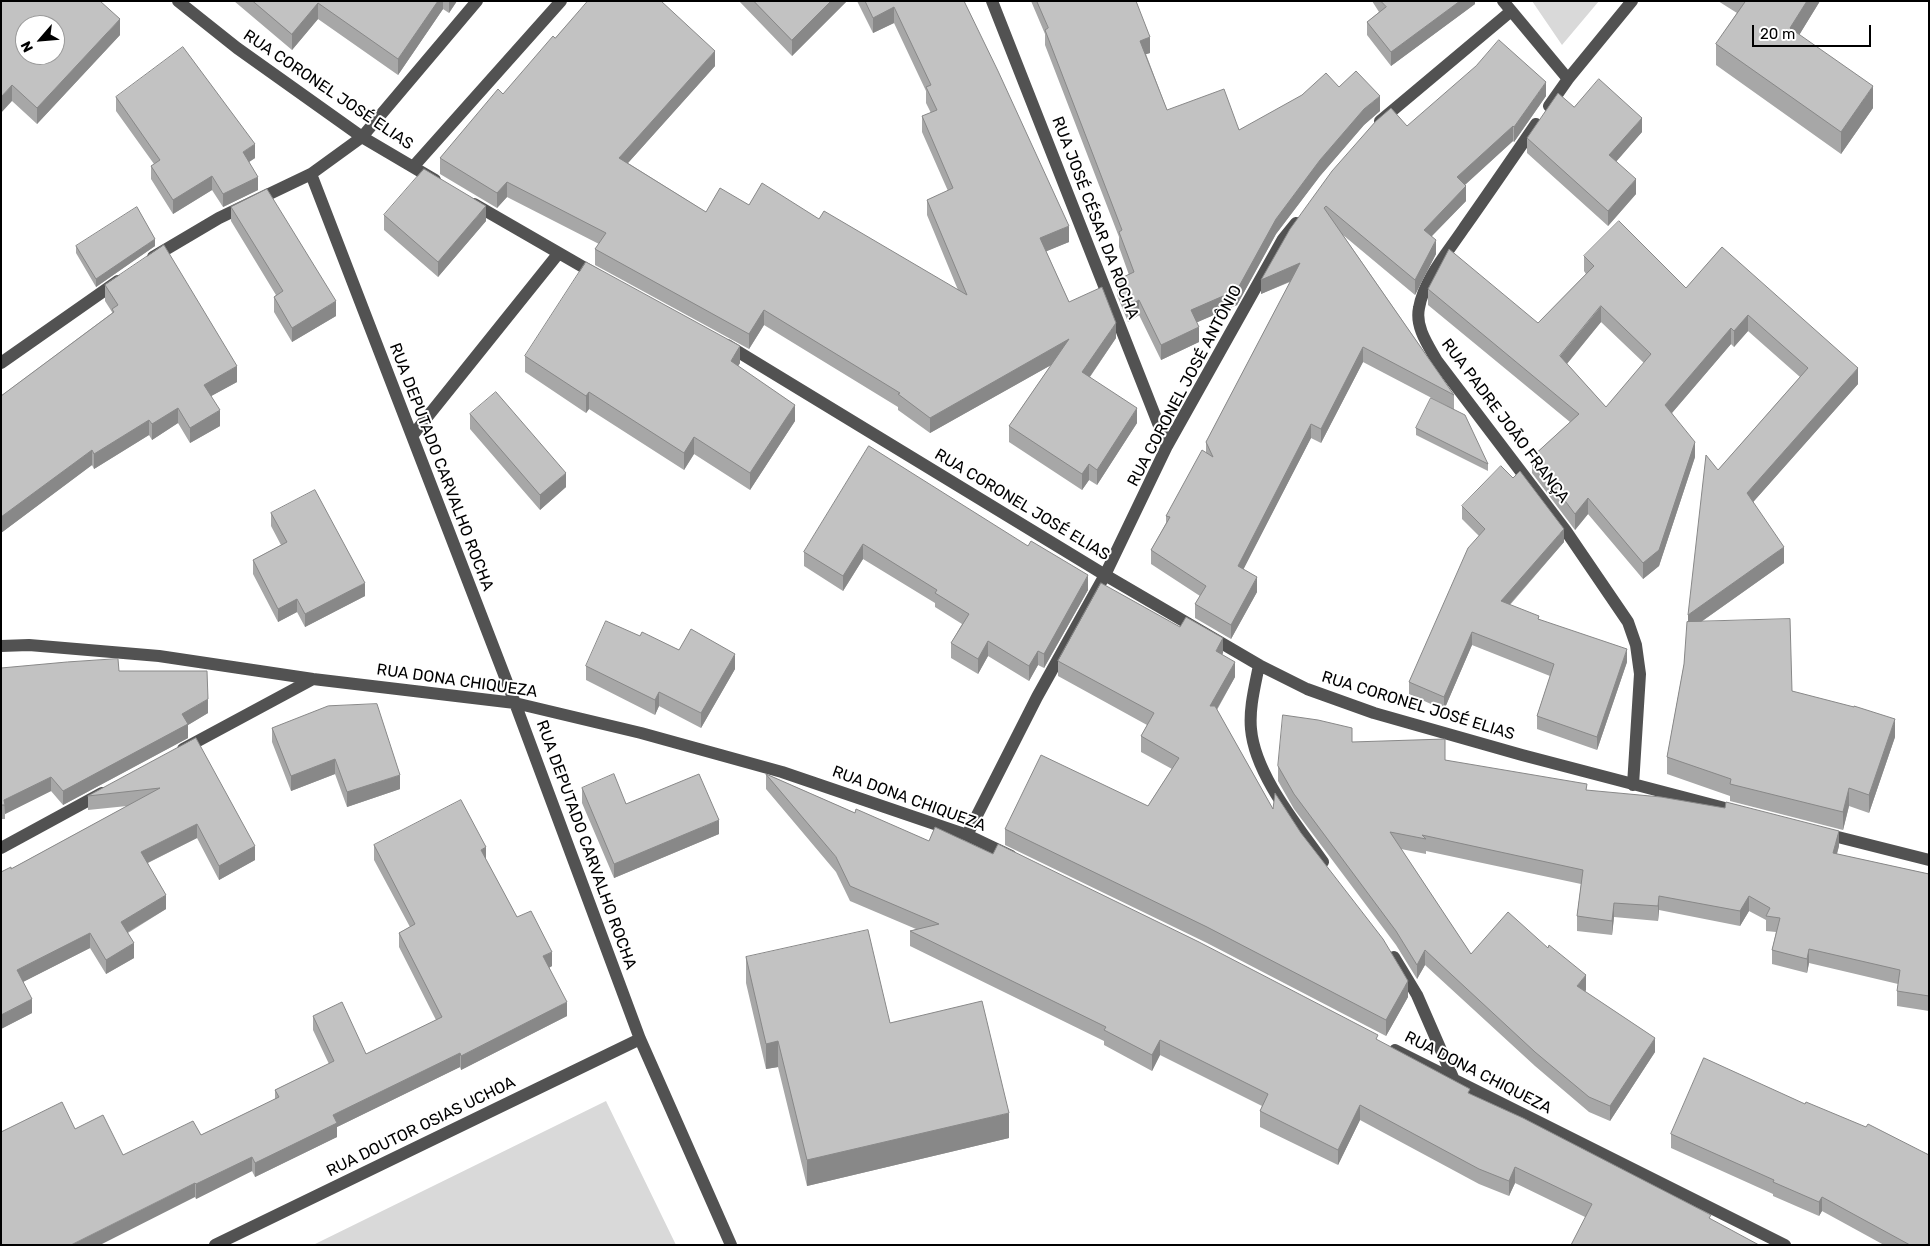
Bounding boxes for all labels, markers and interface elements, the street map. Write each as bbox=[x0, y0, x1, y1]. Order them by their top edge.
north arrow bbox=[15, 15, 65, 65]
scale bar bbox=[1755, 15, 1874, 47]
text: 20 m bbox=[1760, 25, 1795, 43]
street label: RUA CORONEL JOSÉ ELIAS bbox=[239, 26, 417, 154]
text: N bbox=[17, 38, 37, 55]
street label: RUA JOSÉ CÉSAR DA ROCHA bbox=[1047, 114, 1143, 322]
street label: RUA CORONEL JOSÉ ANTÔNIO bbox=[1124, 282, 1246, 490]
street label: RUA PADRE JOÃO FRANÇA bbox=[1437, 335, 1573, 507]
street label: RUA DEPUTADO CARVALHO ROCHA bbox=[385, 340, 497, 594]
street label: RUA CORONEL JOSÉ ELIAS bbox=[931, 445, 1113, 565]
street label: RUA DONA CHIQUEZA bbox=[375, 660, 539, 702]
street label: RUA CORONEL JOSÉ ELIAS bbox=[1319, 667, 1517, 745]
street label: RUA DEPUTADO CARVALHO ROCHA bbox=[532, 718, 640, 972]
street label: RUA DONA CHIQUEZA bbox=[829, 762, 989, 836]
street label: RUA DONA CHIQUEZA bbox=[1401, 1028, 1555, 1118]
street label: RUA DOUTOR OSIAS UCHOA bbox=[323, 1073, 519, 1181]

